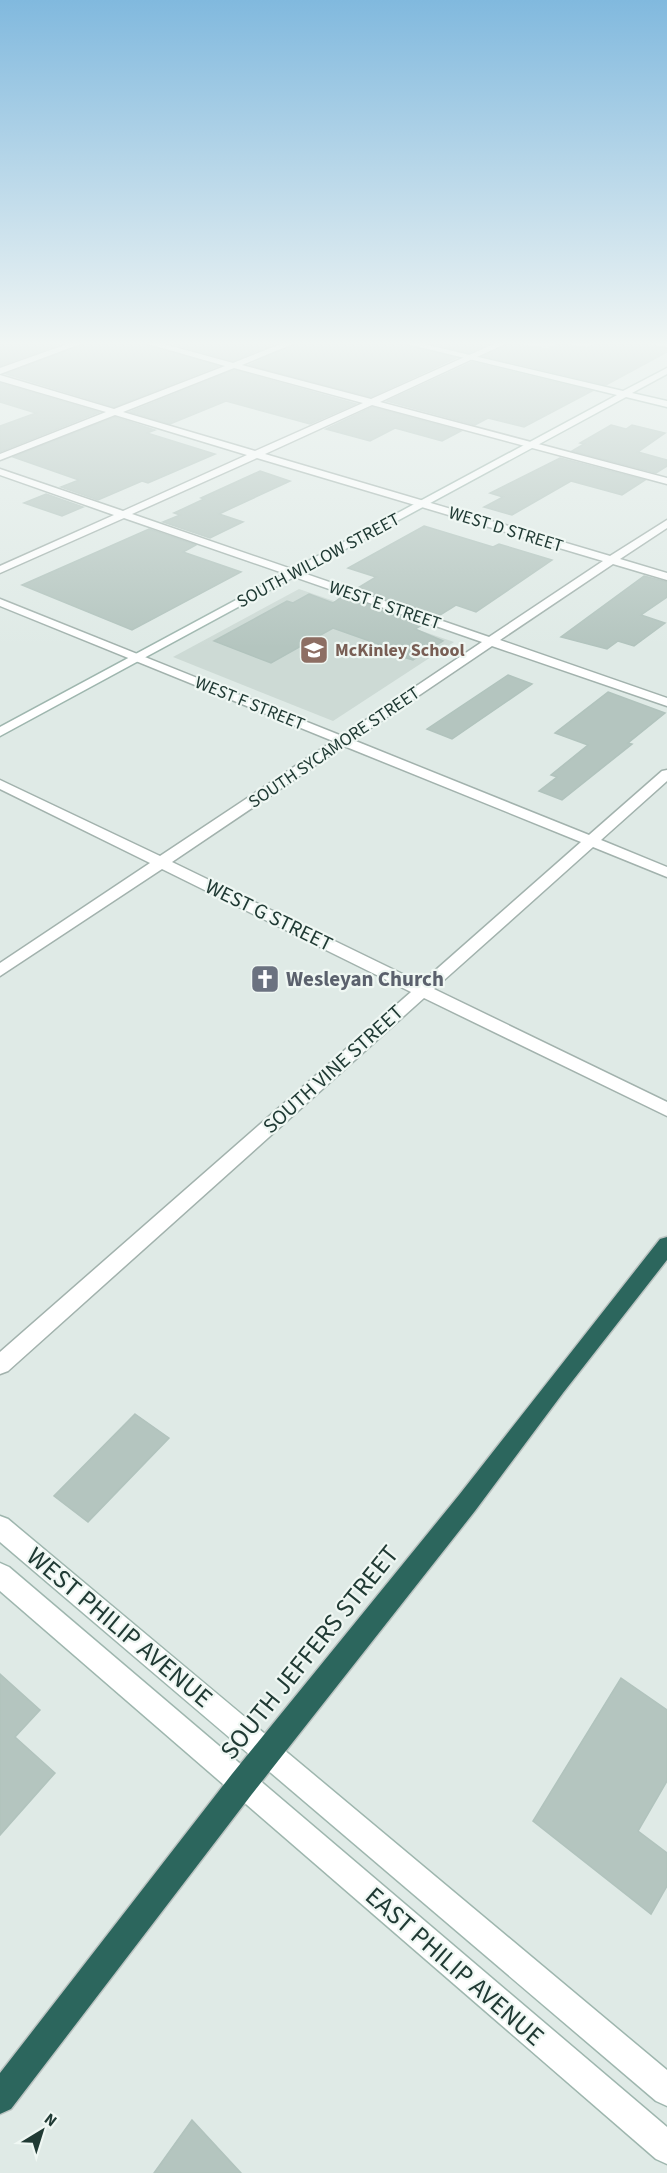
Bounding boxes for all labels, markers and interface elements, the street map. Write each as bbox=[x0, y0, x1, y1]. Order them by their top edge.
street label: WEST D STREET bbox=[446, 500, 567, 559]
street label: SOUTH WILLOW STREET bbox=[232, 507, 404, 614]
street label: WEST E STREET bbox=[325, 575, 445, 636]
school or university icon: McKinley School bbox=[298, 634, 330, 666]
place label: McKinley School bbox=[335, 638, 465, 663]
street label: WEST F STREET bbox=[191, 670, 309, 737]
street label: SOUTH SYCAMORE STREET bbox=[244, 680, 425, 814]
street label: WEST G STREET bbox=[200, 871, 338, 959]
church icon: Wesleyan Church bbox=[249, 963, 281, 995]
place label: Wesleyan Church bbox=[286, 964, 444, 994]
street label: SOUTH VINE STREET bbox=[256, 997, 410, 1141]
street label: SOUTH JEFFERS STREET bbox=[211, 1537, 408, 1768]
street label: WEST PHILIP AVENUE bbox=[19, 1538, 221, 1716]
street label: EAST PHILIP AVENUE bbox=[357, 1878, 552, 2055]
north arrow bbox=[12, 2101, 72, 2161]
text: N bbox=[40, 2108, 62, 2132]

